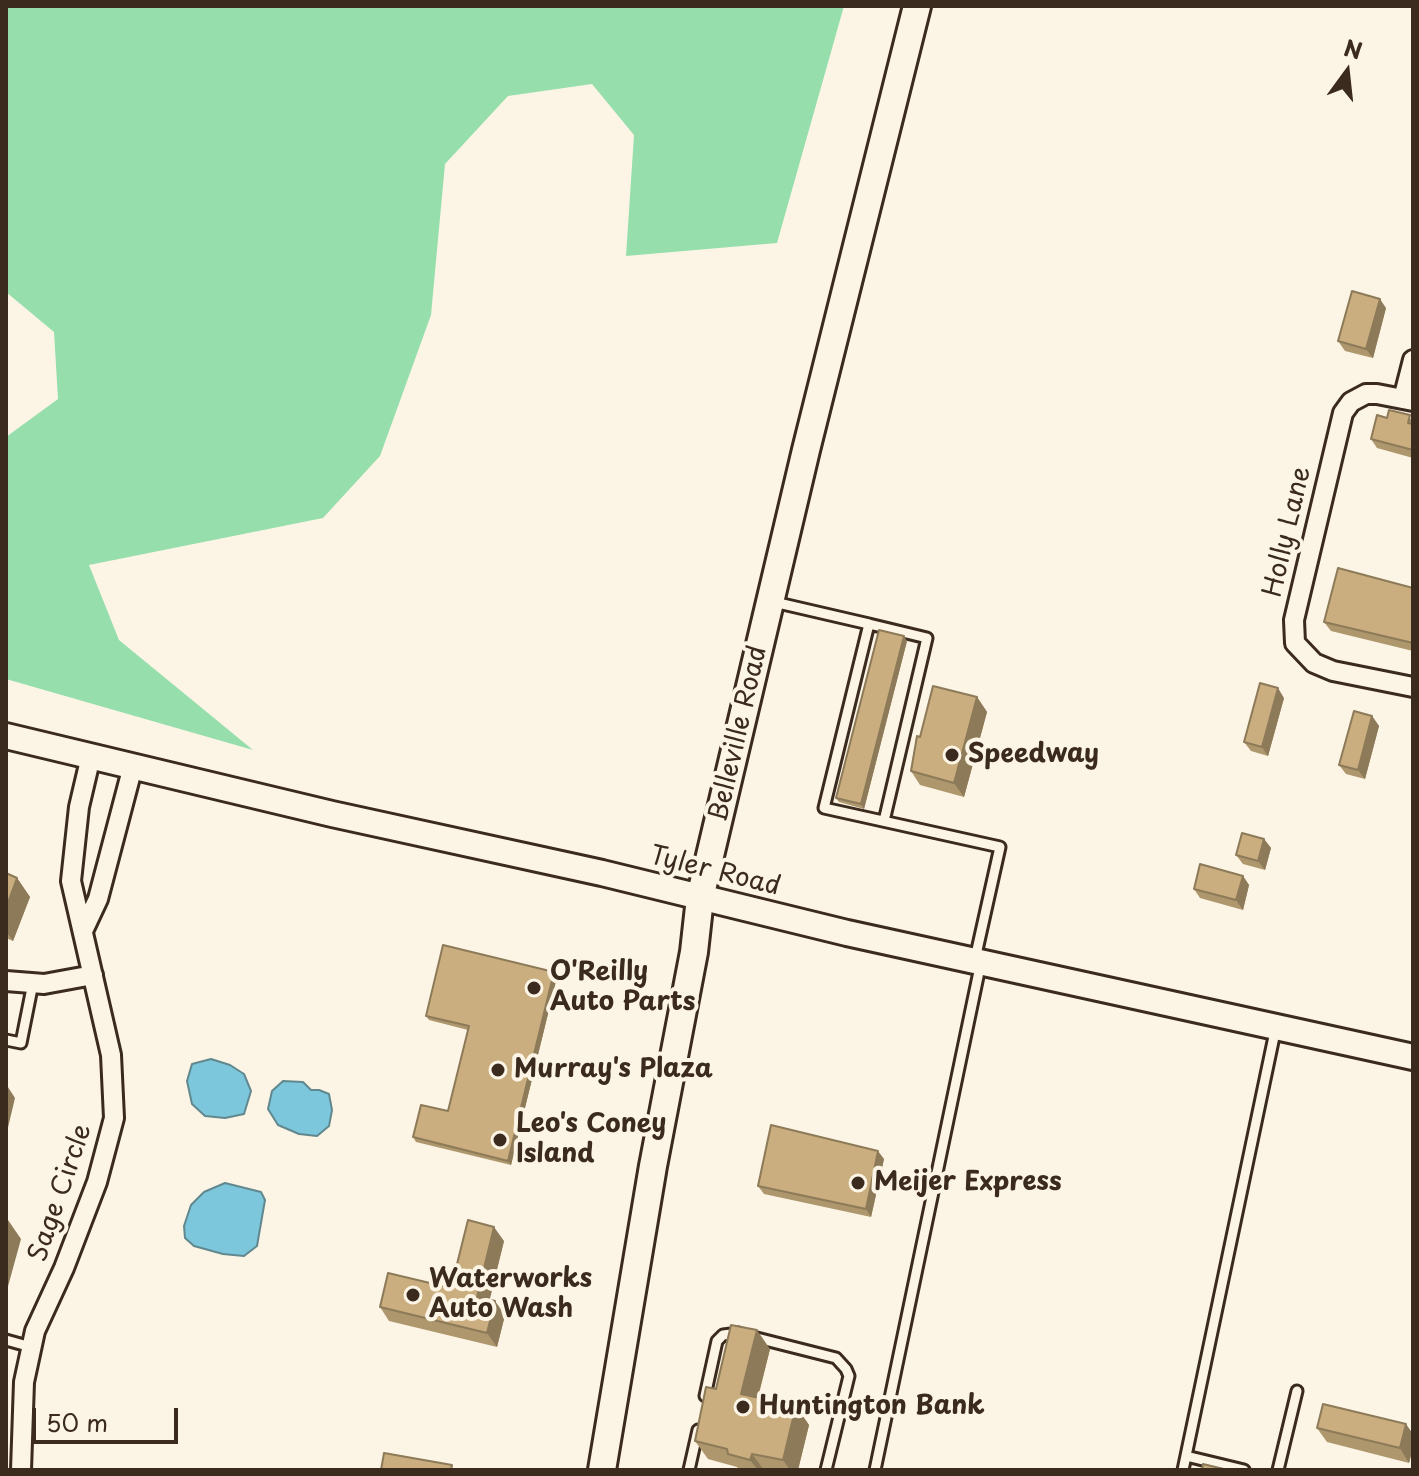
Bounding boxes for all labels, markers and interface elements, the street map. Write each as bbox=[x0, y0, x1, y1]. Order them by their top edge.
text: N bbox=[1341, 30, 1366, 67]
north arrow bbox=[1307, 32, 1387, 112]
street label: Holly Lane bbox=[1258, 464, 1318, 600]
street label: Belleville Road bbox=[704, 643, 774, 825]
place label: Speedway bbox=[968, 739, 1099, 771]
marker: Speedway bbox=[943, 746, 961, 764]
street label: Tyler Road bbox=[647, 841, 783, 903]
place label: O'Reilly Auto Parts bbox=[550, 957, 695, 1018]
marker: O'Reilly Auto Parts bbox=[525, 979, 543, 997]
place label: Murray's Plaza bbox=[514, 1054, 713, 1086]
marker: Murray's Plaza bbox=[489, 1061, 507, 1079]
place label: Leo's Coney Island bbox=[516, 1109, 667, 1170]
street label: Sage Circle bbox=[23, 1120, 99, 1266]
marker: Leo's Coney Island bbox=[491, 1131, 509, 1149]
place label: Meijer Express bbox=[874, 1167, 1062, 1199]
marker: Meijer Express bbox=[849, 1174, 867, 1192]
place label: Waterworks Auto Wash bbox=[429, 1264, 592, 1326]
marker: Waterworks Auto Wash bbox=[404, 1286, 422, 1304]
place label: Huntington Bank bbox=[759, 1391, 985, 1423]
scale bar bbox=[36, 1392, 182, 1442]
marker: Huntington Bank bbox=[734, 1398, 752, 1416]
text: 50 m bbox=[46, 1404, 108, 1440]

